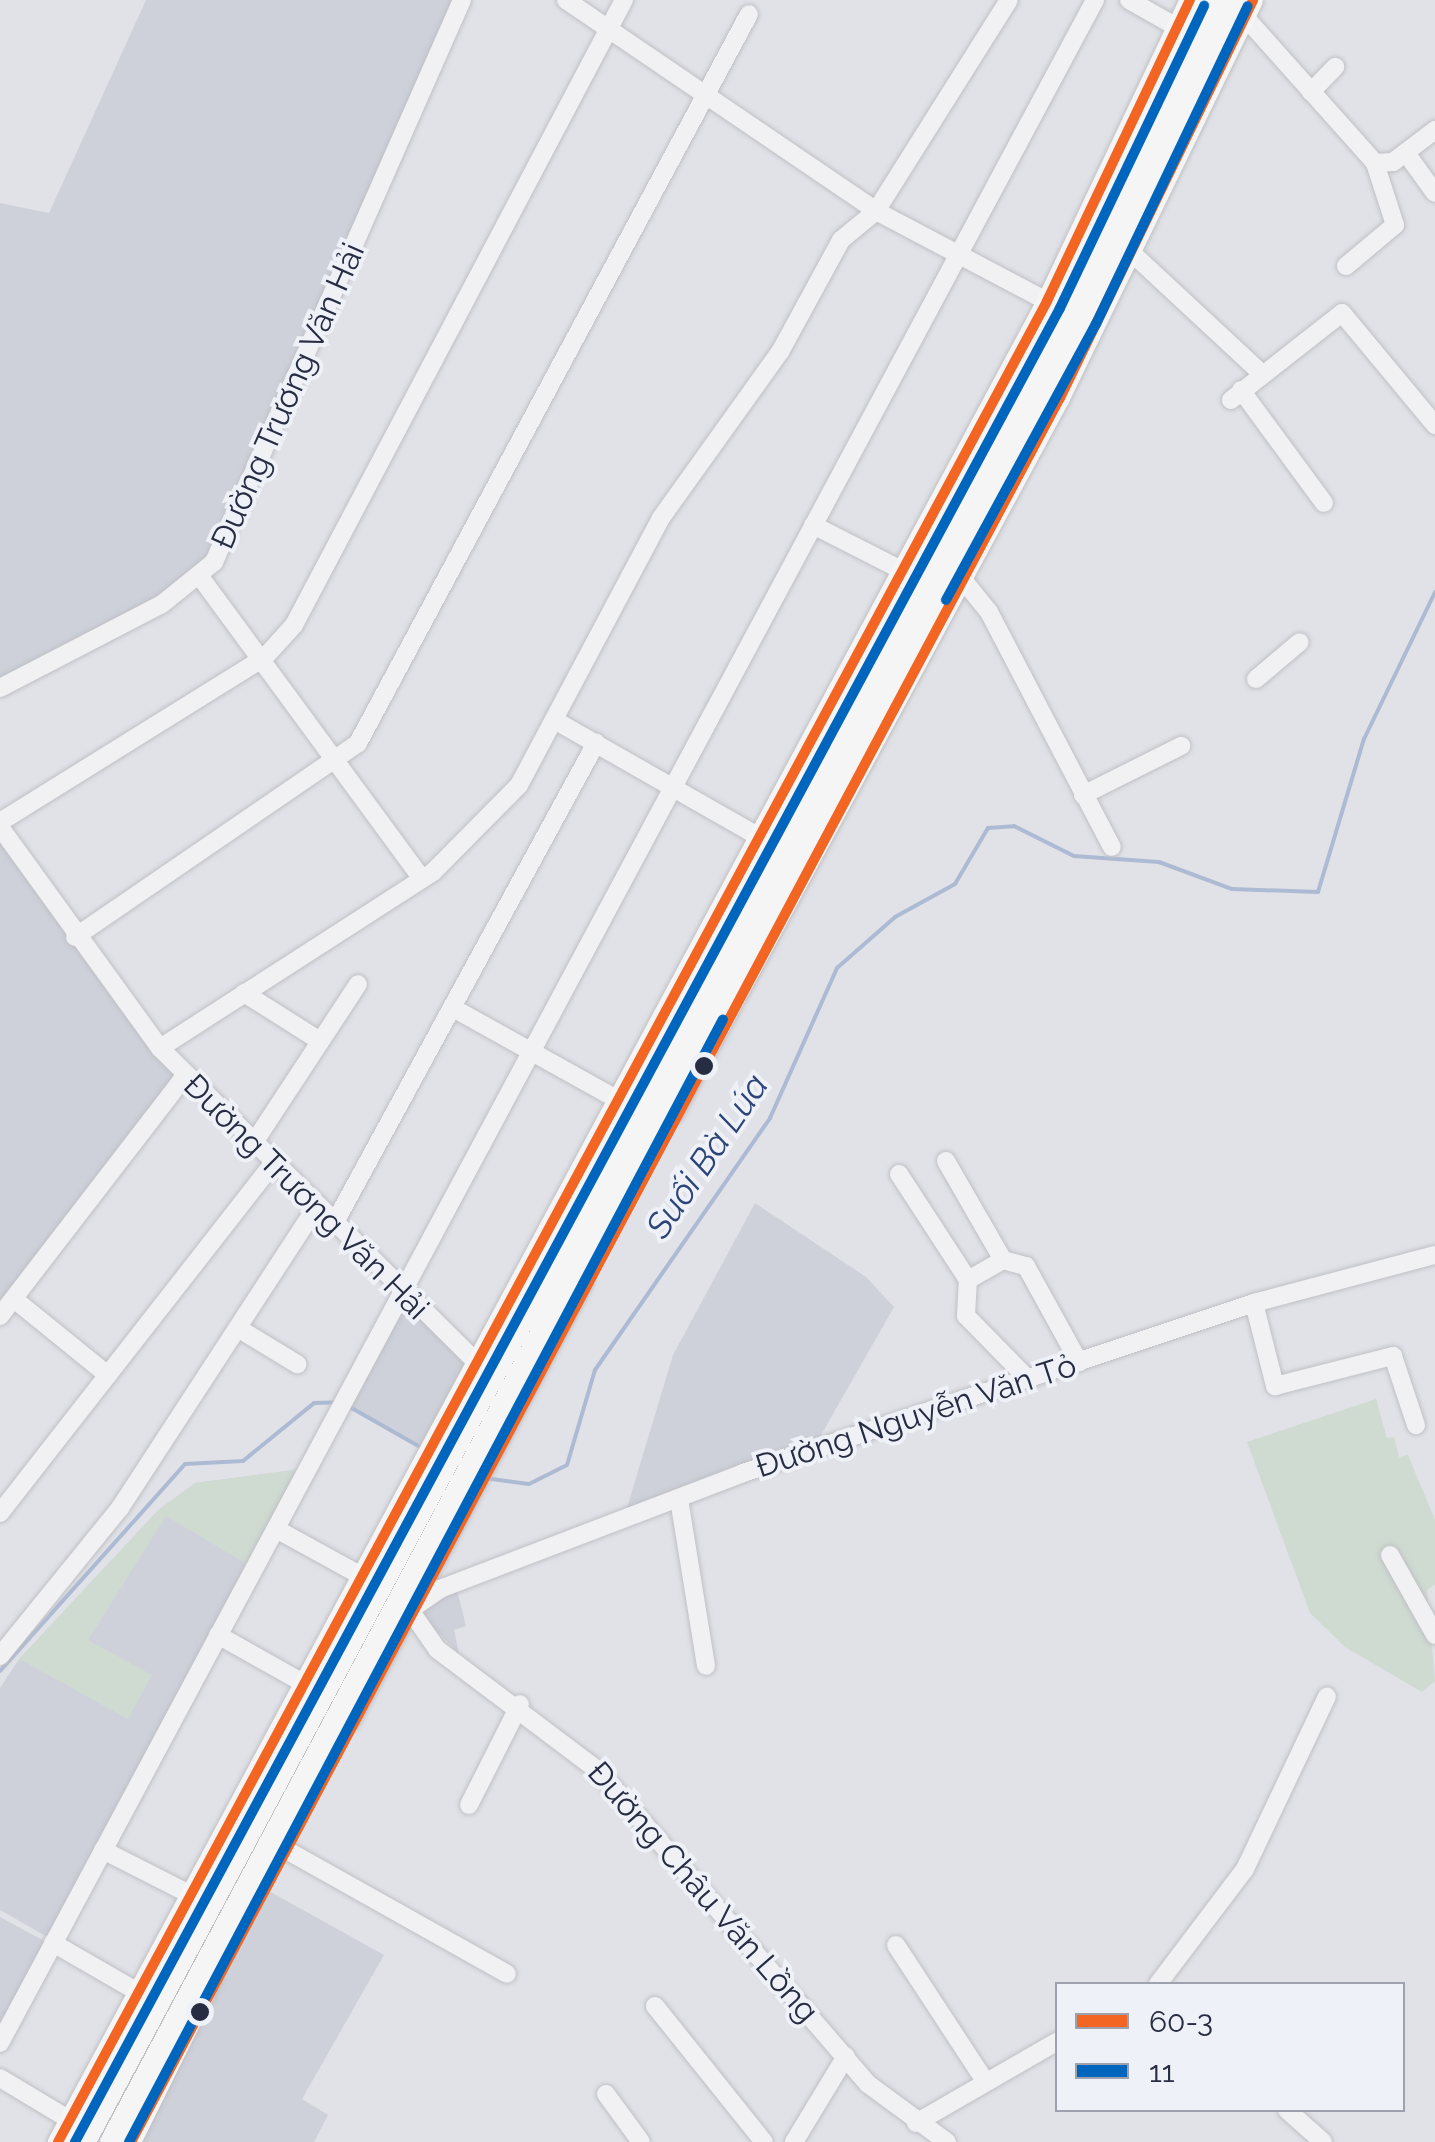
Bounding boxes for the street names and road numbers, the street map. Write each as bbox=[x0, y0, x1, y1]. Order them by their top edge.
street label: Đường Trương Văn Hải bbox=[203, 236, 373, 556]
street label: Đường Trương Văn Hải bbox=[175, 1066, 437, 1328]
street label: Đường Nguyễn Văn Tỏ bbox=[750, 1346, 1082, 1486]
street label: Đường Châu Văn Lồng bbox=[579, 1754, 827, 2030]

